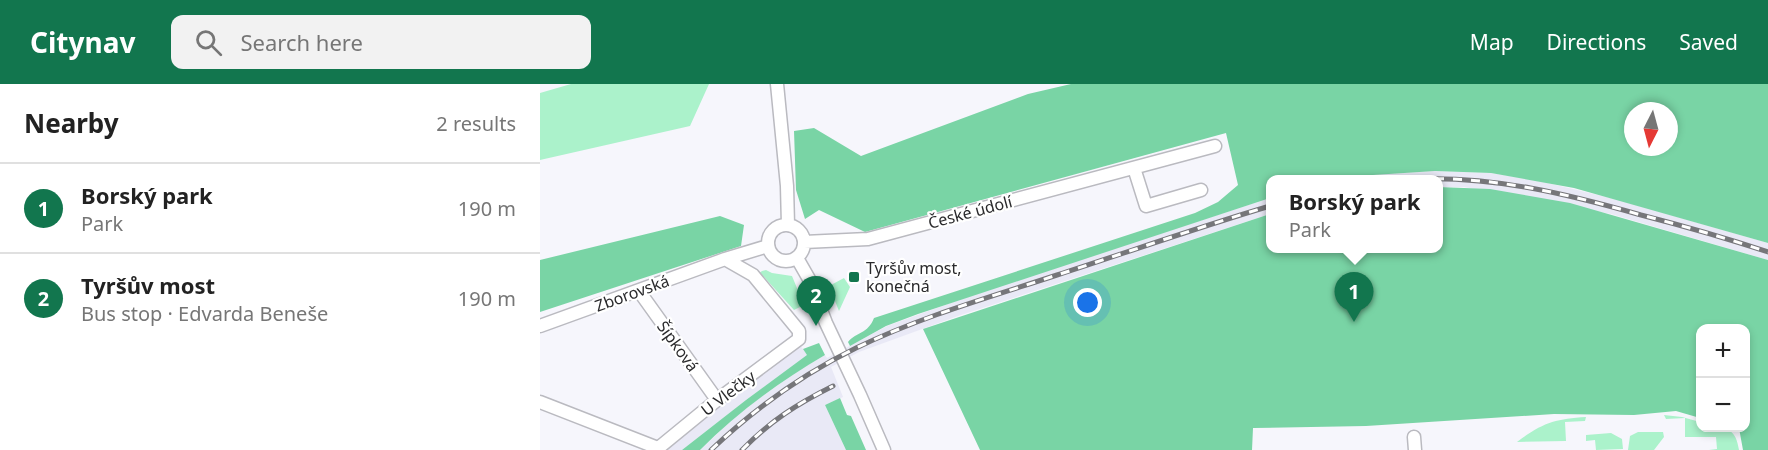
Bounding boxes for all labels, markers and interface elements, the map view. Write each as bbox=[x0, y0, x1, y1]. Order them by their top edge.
search box bbox=[171, 15, 591, 69]
text: Citynav bbox=[30, 23, 135, 61]
icon: search bbox=[192, 26, 225, 59]
text: Search here bbox=[240, 27, 363, 57]
text: Map bbox=[1470, 28, 1514, 56]
text: Directions bbox=[1547, 28, 1646, 56]
text: Saved bbox=[1679, 28, 1738, 56]
north arrow bbox=[1624, 102, 1678, 156]
text: Nearby bbox=[24, 105, 119, 141]
text: 2 results bbox=[436, 110, 516, 137]
popup bbox=[1266, 175, 1443, 253]
text: Borský park bbox=[81, 180, 213, 210]
text: Borský park bbox=[1289, 186, 1420, 216]
street label: České údolí bbox=[926, 190, 1015, 234]
text: 1 bbox=[38, 195, 49, 222]
text: 190 m bbox=[458, 195, 516, 222]
text: Park bbox=[81, 210, 123, 237]
text: Park bbox=[1289, 216, 1331, 243]
place label: Tyršův most, konečná bbox=[866, 257, 962, 297]
street label: Zborovská bbox=[592, 269, 672, 317]
text: Tyršův most bbox=[81, 270, 215, 300]
marker: Tyršův most, konečná bbox=[847, 270, 861, 284]
pin: 1 bbox=[1334, 272, 1374, 322]
pin: 2 bbox=[796, 276, 836, 326]
text: 2 bbox=[38, 285, 49, 312]
text: 190 m bbox=[458, 285, 516, 312]
your location bbox=[1073, 288, 1102, 317]
text: Bus stop · Edvarda Beneše bbox=[81, 300, 328, 327]
street label: Šípková bbox=[652, 316, 704, 376]
map controls bbox=[1696, 324, 1750, 432]
button: + bbox=[1696, 324, 1750, 378]
street label: U Vlečky bbox=[696, 365, 760, 421]
button: − bbox=[1696, 378, 1750, 432]

